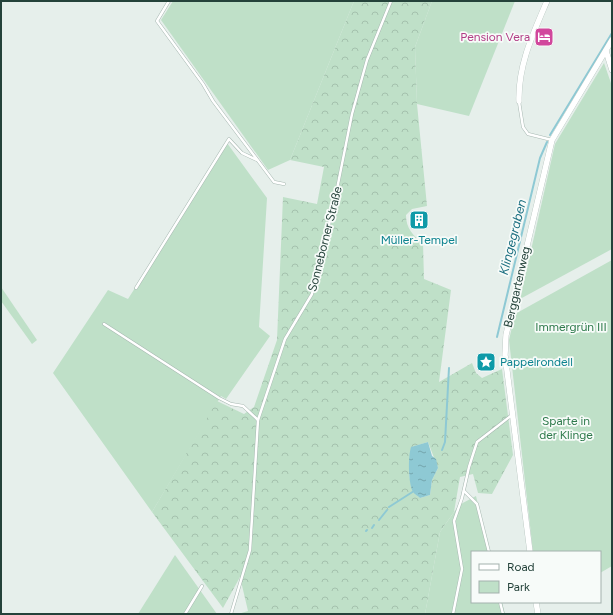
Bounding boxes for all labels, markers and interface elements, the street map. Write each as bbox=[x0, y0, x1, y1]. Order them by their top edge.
hotel icon: Pension Vera bbox=[533, 26, 555, 48]
place label: Pension Vera bbox=[460, 30, 530, 44]
street label: Sonneborner Straße bbox=[305, 184, 345, 293]
water label: Klingegraben bbox=[496, 198, 529, 277]
building icon: Müller-Tempel bbox=[408, 209, 430, 231]
place label: Müller-Tempel bbox=[381, 233, 457, 247]
street label: Berggartenweg bbox=[501, 245, 533, 329]
park label: Immergrün III bbox=[535, 320, 607, 334]
place icon: Pappelrondell bbox=[475, 351, 497, 373]
place label: Pappelrondell bbox=[500, 355, 573, 369]
park label: Sparte in der Klinge bbox=[539, 414, 593, 442]
legend bbox=[471, 551, 601, 603]
text: Road bbox=[507, 560, 535, 574]
text: Park bbox=[507, 580, 530, 594]

